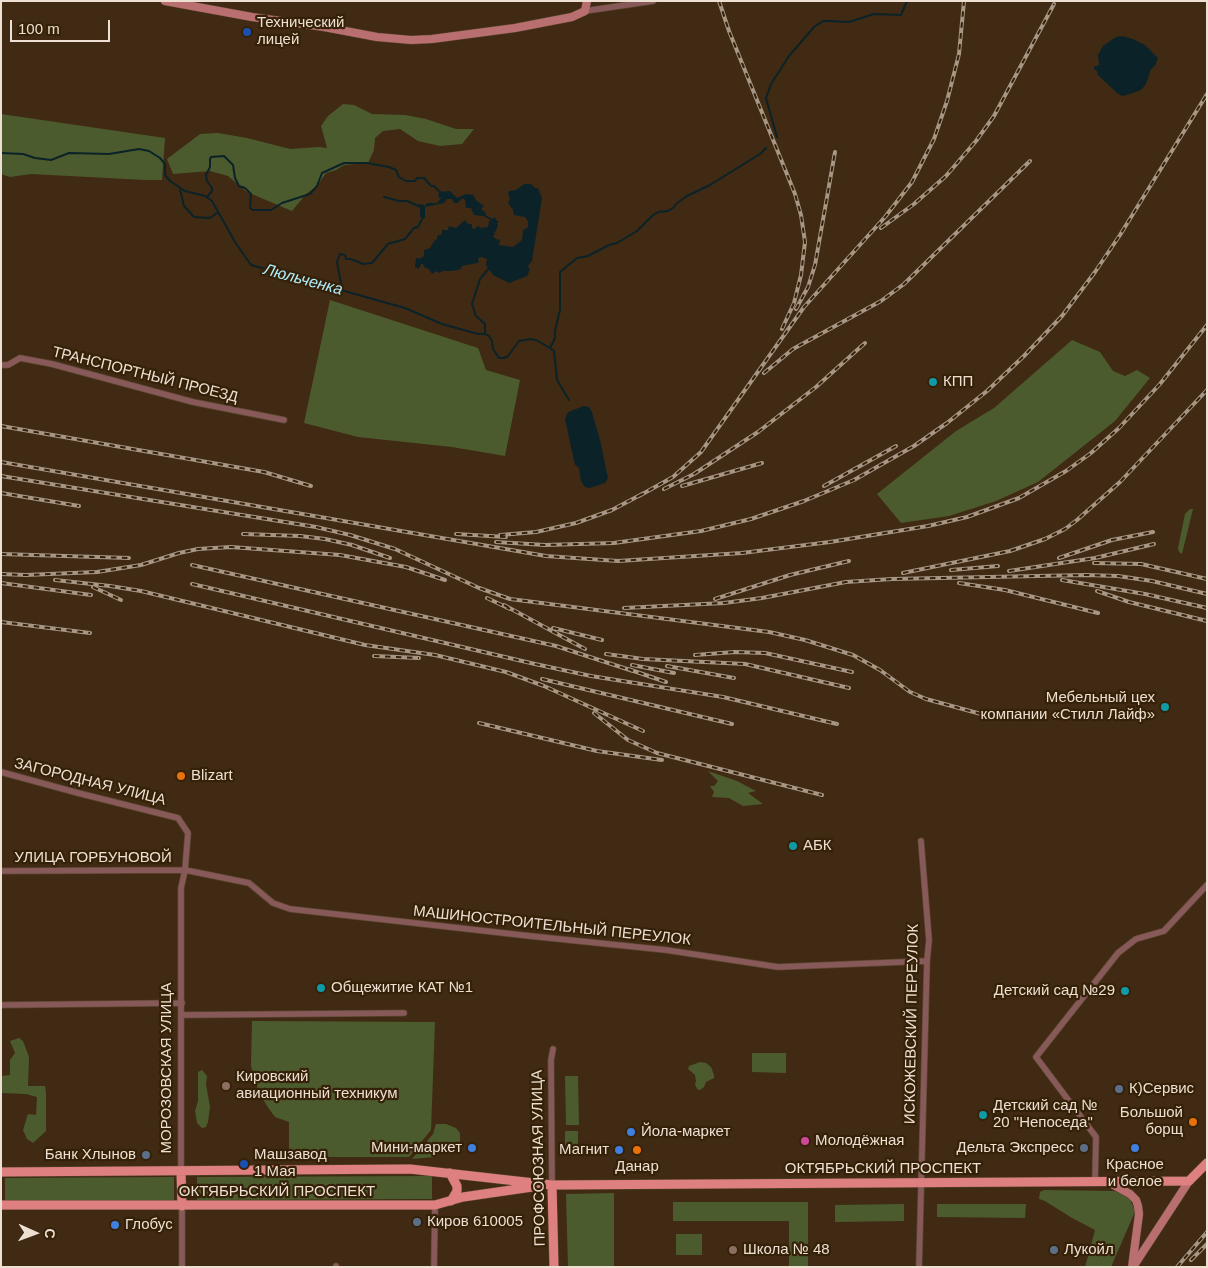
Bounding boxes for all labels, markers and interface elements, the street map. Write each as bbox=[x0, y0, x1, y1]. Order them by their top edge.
scale bar bbox=[12, 10, 112, 42]
place label: Технический лицей bbox=[257, 14, 344, 49]
text: 100 m bbox=[18, 20, 60, 37]
marker: Технический лицей bbox=[241, 26, 253, 38]
water label: Люльченка bbox=[261, 260, 345, 300]
street label: ТРАНСПОРТНЫЙ ПРОЕЗД bbox=[50, 343, 240, 407]
place label: КПП bbox=[943, 373, 973, 391]
marker: КПП bbox=[927, 376, 939, 388]
place label: Мебельный цех компании «Стилл Лайф» bbox=[981, 689, 1155, 724]
marker: Мебельный цех компании «Стилл Лайф» bbox=[1159, 701, 1171, 713]
street label: ЗАГОРОДНАЯ УЛИЦА bbox=[12, 754, 168, 810]
place label: Blizart bbox=[191, 767, 233, 785]
marker: Blizart bbox=[175, 770, 187, 782]
place label: АБК bbox=[803, 837, 832, 855]
marker: АБК bbox=[787, 840, 799, 852]
street label: УЛИЦА ГОРБУНОВОЙ bbox=[14, 849, 172, 867]
street label: МАШИНОСТРОИТЕЛЬНЫЙ ПЕРЕУЛОК bbox=[412, 902, 692, 950]
street label: ИСКОЖЕВСКИЙ ПЕРЕУЛОК bbox=[901, 924, 923, 1124]
place label: Общежитие КАТ №1 bbox=[331, 979, 473, 997]
marker: Общежитие КАТ №1 bbox=[315, 982, 327, 994]
place label: Детский сад №29 bbox=[994, 982, 1115, 1000]
street label: МОРОЗОВСКАЯ УЛИЦА bbox=[158, 983, 176, 1153]
marker: Детский сад №29 bbox=[1119, 985, 1131, 997]
place label: Кировский авиационный техникум bbox=[236, 1068, 397, 1103]
street label: ПРОФСОЮЗНАЯ УЛИЦА bbox=[528, 1070, 550, 1246]
marker: Кировский авиационный техникум bbox=[220, 1080, 232, 1092]
place label: К)Сервис bbox=[1129, 1080, 1194, 1098]
marker: К)Сервис bbox=[1113, 1083, 1125, 1095]
place label: Детский сад № 20 "Непоседа" bbox=[993, 1097, 1098, 1132]
place label: Большой борщ bbox=[1120, 1104, 1183, 1139]
marker: Детский сад № 20 "Непоседа" bbox=[977, 1109, 989, 1121]
marker: Большой борщ bbox=[1187, 1116, 1199, 1128]
place label: Йола-маркет bbox=[641, 1123, 730, 1141]
marker: Йола-маркет bbox=[625, 1126, 637, 1138]
place label: Молодёжная bbox=[815, 1132, 904, 1150]
marker: Молодёжная bbox=[799, 1135, 811, 1147]
place label: Мини-маркет bbox=[371, 1139, 462, 1157]
place label: Дельта Экспресс bbox=[957, 1139, 1074, 1157]
place label: Магнит bbox=[559, 1141, 609, 1159]
marker: Мини-маркет bbox=[466, 1142, 478, 1154]
marker: Дельта Экспресс bbox=[1078, 1142, 1090, 1154]
marker: Красное и белое bbox=[1129, 1142, 1141, 1154]
marker: Магнит bbox=[613, 1144, 625, 1156]
marker: Данар bbox=[631, 1144, 643, 1156]
place label: Банк Хлынов bbox=[45, 1146, 136, 1164]
place label: Машзавод 1 Мая bbox=[254, 1146, 327, 1181]
marker: Банк Хлынов bbox=[140, 1149, 152, 1161]
place label: Красное и белое bbox=[1106, 1156, 1164, 1191]
marker: Машзавод 1 Мая bbox=[238, 1158, 250, 1170]
place label: Данар bbox=[615, 1158, 659, 1176]
street label: ОКТЯБРЬСКИЙ ПРОСПЕКТ bbox=[785, 1160, 981, 1178]
street label: ОКТЯБРЬСКИЙ ПРОСПЕКТ bbox=[179, 1183, 375, 1201]
north arrow bbox=[10, 1208, 60, 1258]
place label: Киров 610005 bbox=[427, 1213, 523, 1231]
place label: Глобус bbox=[125, 1216, 173, 1234]
marker: Киров 610005 bbox=[411, 1216, 423, 1228]
marker: Глобус bbox=[109, 1219, 121, 1231]
text: С bbox=[42, 1228, 58, 1239]
place label: Школа № 48 bbox=[743, 1241, 830, 1259]
place label: Лукойл bbox=[1064, 1241, 1114, 1259]
marker: Школа № 48 bbox=[727, 1244, 739, 1256]
marker: Лукойл bbox=[1048, 1244, 1060, 1256]

